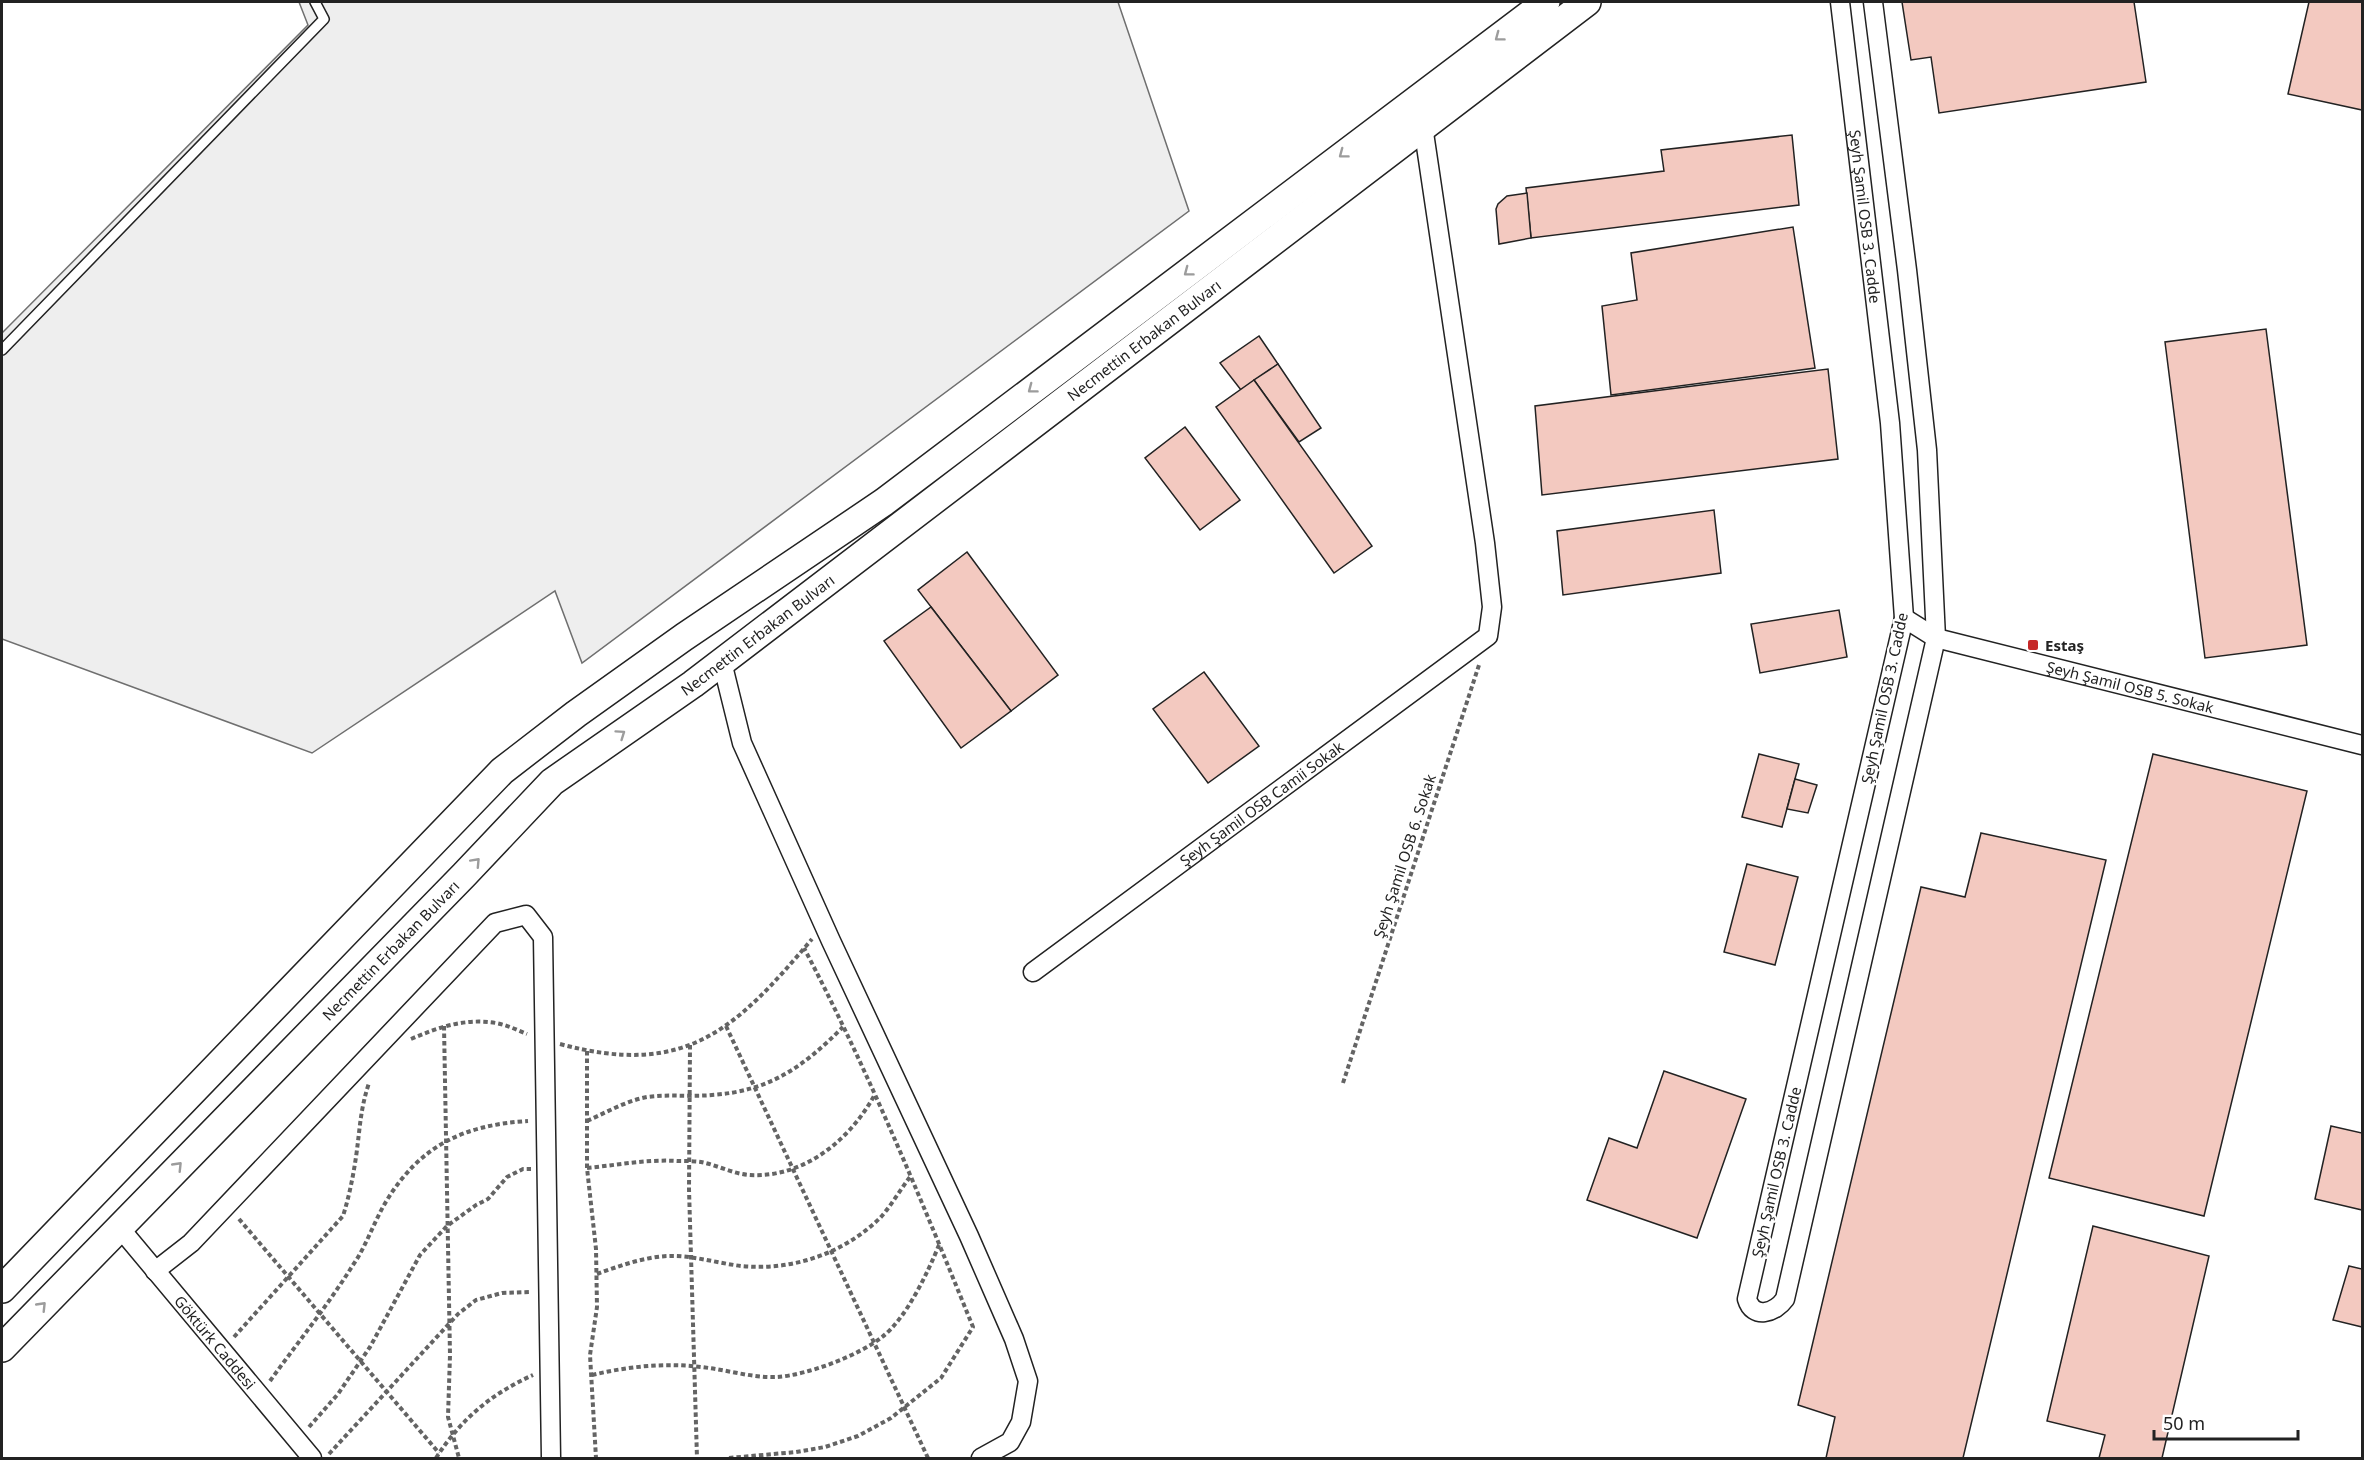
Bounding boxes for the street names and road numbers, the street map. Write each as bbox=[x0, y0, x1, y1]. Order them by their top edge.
street label: Şeyh Şamil OSB 3. Cadde bbox=[1845, 129, 1886, 304]
street label: Necmettin Erbakan Bulvarı bbox=[1063, 275, 1225, 405]
street label: Necmettin Erbakan Bulvarı bbox=[677, 570, 838, 700]
street label: Şeyh Şamil OSB 3. Cadde bbox=[1856, 611, 1912, 785]
street label: Şeyh Şamil OSB 5. Sokak bbox=[2045, 656, 2216, 717]
street label: Şeyh Şamil OSB Camii Sokak bbox=[1176, 736, 1347, 870]
street label: Şeyh Şamil OSB 6. Sokak bbox=[1368, 771, 1440, 941]
street label: Necmettin Erbakan Bulvarı bbox=[318, 876, 463, 1025]
street label: Şeyh Şamil OSB 3. Cadde bbox=[1747, 1085, 1805, 1259]
street label: Göktürk Caddesi bbox=[170, 1291, 260, 1393]

